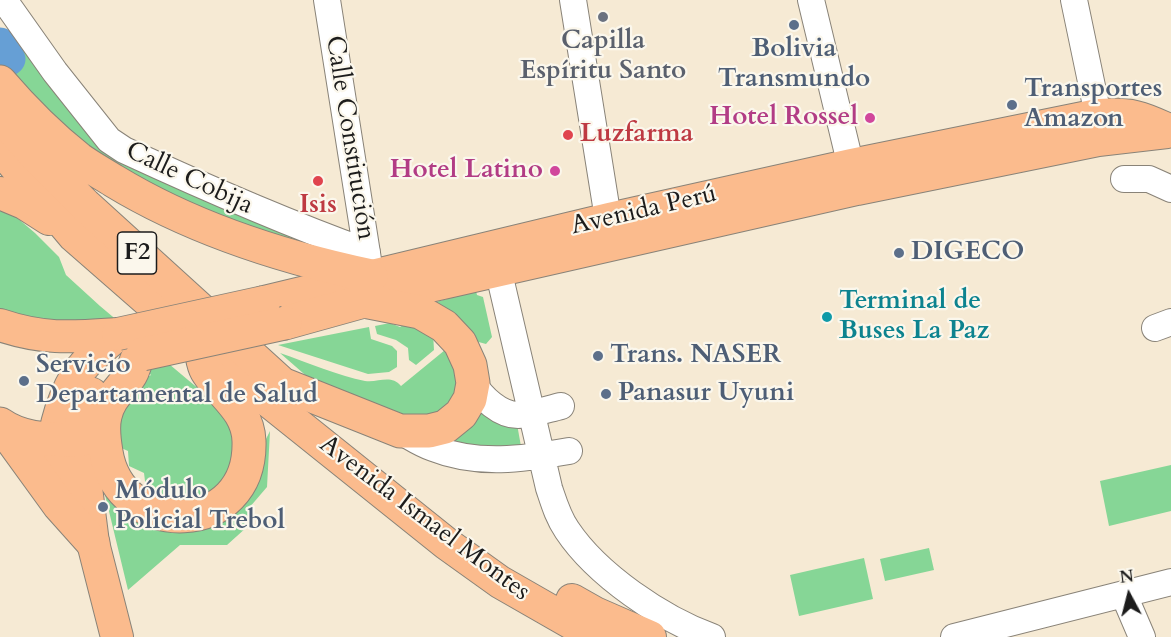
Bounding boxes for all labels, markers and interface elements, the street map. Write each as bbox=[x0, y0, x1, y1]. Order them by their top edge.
marker: Capilla Espíritu Santo bbox=[596, 10, 610, 24]
marker: Bolivia Transmundo bbox=[787, 18, 801, 32]
place label: Capilla Espíritu Santo bbox=[520, 26, 686, 88]
street label: Calle Constitución bbox=[317, 34, 381, 242]
place label: Bolivia Transmundo bbox=[718, 34, 870, 96]
place label: Transportes Amazon bbox=[1024, 74, 1162, 136]
marker: Transportes Amazon bbox=[1005, 98, 1019, 112]
place label: Hotel Rossel bbox=[709, 102, 858, 134]
marker: Hotel Rossel bbox=[863, 111, 877, 125]
place label: Luzfarma bbox=[580, 119, 693, 151]
marker: Luzfarma bbox=[561, 128, 575, 142]
street label: Calle Cobija bbox=[120, 136, 258, 222]
place label: Hotel Latino bbox=[390, 155, 543, 187]
marker: Hotel Latino bbox=[548, 164, 562, 178]
marker: Isis bbox=[311, 174, 325, 188]
street label: Avenida Perú bbox=[568, 179, 720, 243]
place label: Isis bbox=[299, 190, 337, 222]
road number: F2 bbox=[118, 232, 156, 274]
place label: DIGECO bbox=[911, 237, 1024, 269]
marker: DIGECO bbox=[892, 246, 906, 260]
place label: Terminal de Buses La Paz bbox=[839, 286, 989, 348]
marker: Terminal de Buses La Paz bbox=[820, 310, 834, 324]
place label: Trans. NASER bbox=[610, 340, 781, 372]
marker: Trans. NASER bbox=[591, 349, 605, 363]
place label: Servicio Departamental de Salud bbox=[36, 350, 318, 412]
marker: Servicio Departamental de Salud bbox=[17, 374, 31, 388]
place label: Panasur Uyuni bbox=[618, 378, 794, 410]
marker: Panasur Uyuni bbox=[599, 387, 613, 401]
street label: Avenida Ismael Montes bbox=[312, 430, 536, 608]
place label: Módulo Policial Trebol bbox=[115, 476, 285, 538]
marker: Módulo Policial Trebol bbox=[96, 500, 110, 514]
north arrow bbox=[1099, 565, 1159, 625]
text: N bbox=[1119, 565, 1135, 589]

